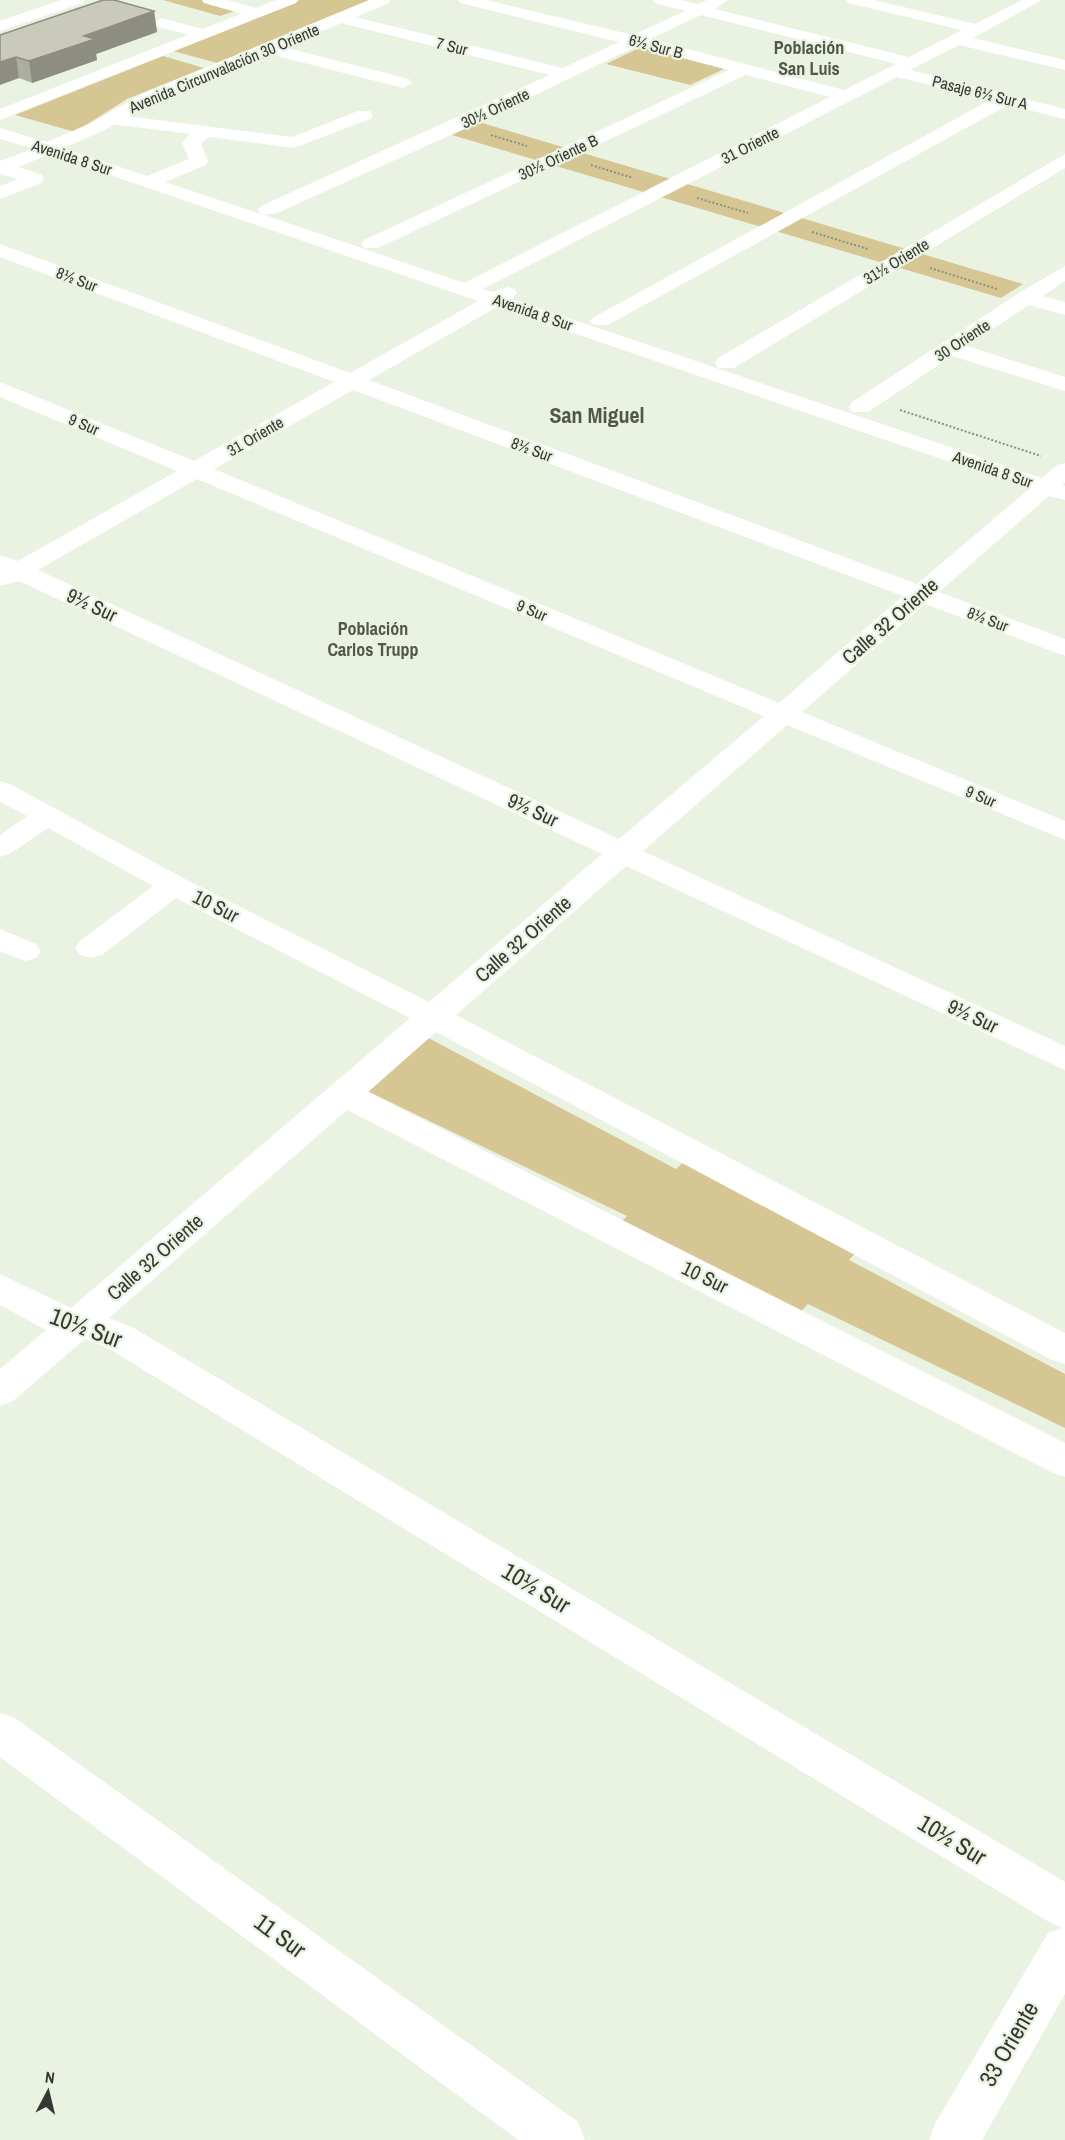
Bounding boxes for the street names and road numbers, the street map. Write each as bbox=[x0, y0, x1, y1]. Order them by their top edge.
street label: Avenida Circunvalación 30 Oriente bbox=[125, 18, 323, 119]
street label: 6½ Sur B bbox=[627, 28, 685, 64]
street label: 7 Sur bbox=[434, 32, 470, 61]
street label: Pasaje 6½ Sur A bbox=[930, 70, 1030, 115]
street label: 30½ Oriente bbox=[457, 83, 533, 133]
street label: 31 Oriente bbox=[717, 121, 783, 169]
street label: 30½ Oriente B bbox=[515, 129, 602, 185]
street label: Avenida 8 Sur bbox=[28, 133, 115, 180]
street label: 31½ Oriente bbox=[859, 233, 933, 289]
street label: 8½ Sur bbox=[53, 261, 101, 297]
street label: Avenida 8 Sur bbox=[489, 288, 576, 336]
street label: 30 Oriente bbox=[930, 314, 994, 366]
street label: 9 Sur bbox=[65, 408, 103, 440]
street label: 31 Oriente bbox=[223, 411, 287, 461]
street label: 8½ Sur bbox=[508, 431, 556, 467]
street label: Avenida 8 Sur bbox=[949, 445, 1036, 493]
street label: Calle 32 Oriente bbox=[836, 571, 944, 670]
street label: 9½ Sur bbox=[63, 581, 122, 628]
street label: 9 Sur bbox=[513, 594, 551, 626]
street label: 8½ Sur bbox=[964, 601, 1012, 637]
street label: 9 Sur bbox=[962, 780, 1000, 812]
street label: 9½ Sur bbox=[504, 786, 563, 833]
street label: 10 Sur bbox=[189, 883, 244, 929]
street label: Calle 32 Oriente bbox=[469, 889, 577, 988]
street label: 9½ Sur bbox=[944, 992, 1003, 1039]
street label: Calle 32 Oriente bbox=[101, 1207, 209, 1306]
street label: 10 Sur bbox=[678, 1254, 733, 1300]
street label: 10½ Sur bbox=[46, 1299, 127, 1355]
street label: 10½ Sur bbox=[496, 1554, 577, 1620]
street label: 10½ Sur bbox=[912, 1806, 993, 1872]
street label: 11 Sur bbox=[248, 1906, 313, 1965]
street label: 33 Oriente bbox=[971, 1995, 1045, 2092]

